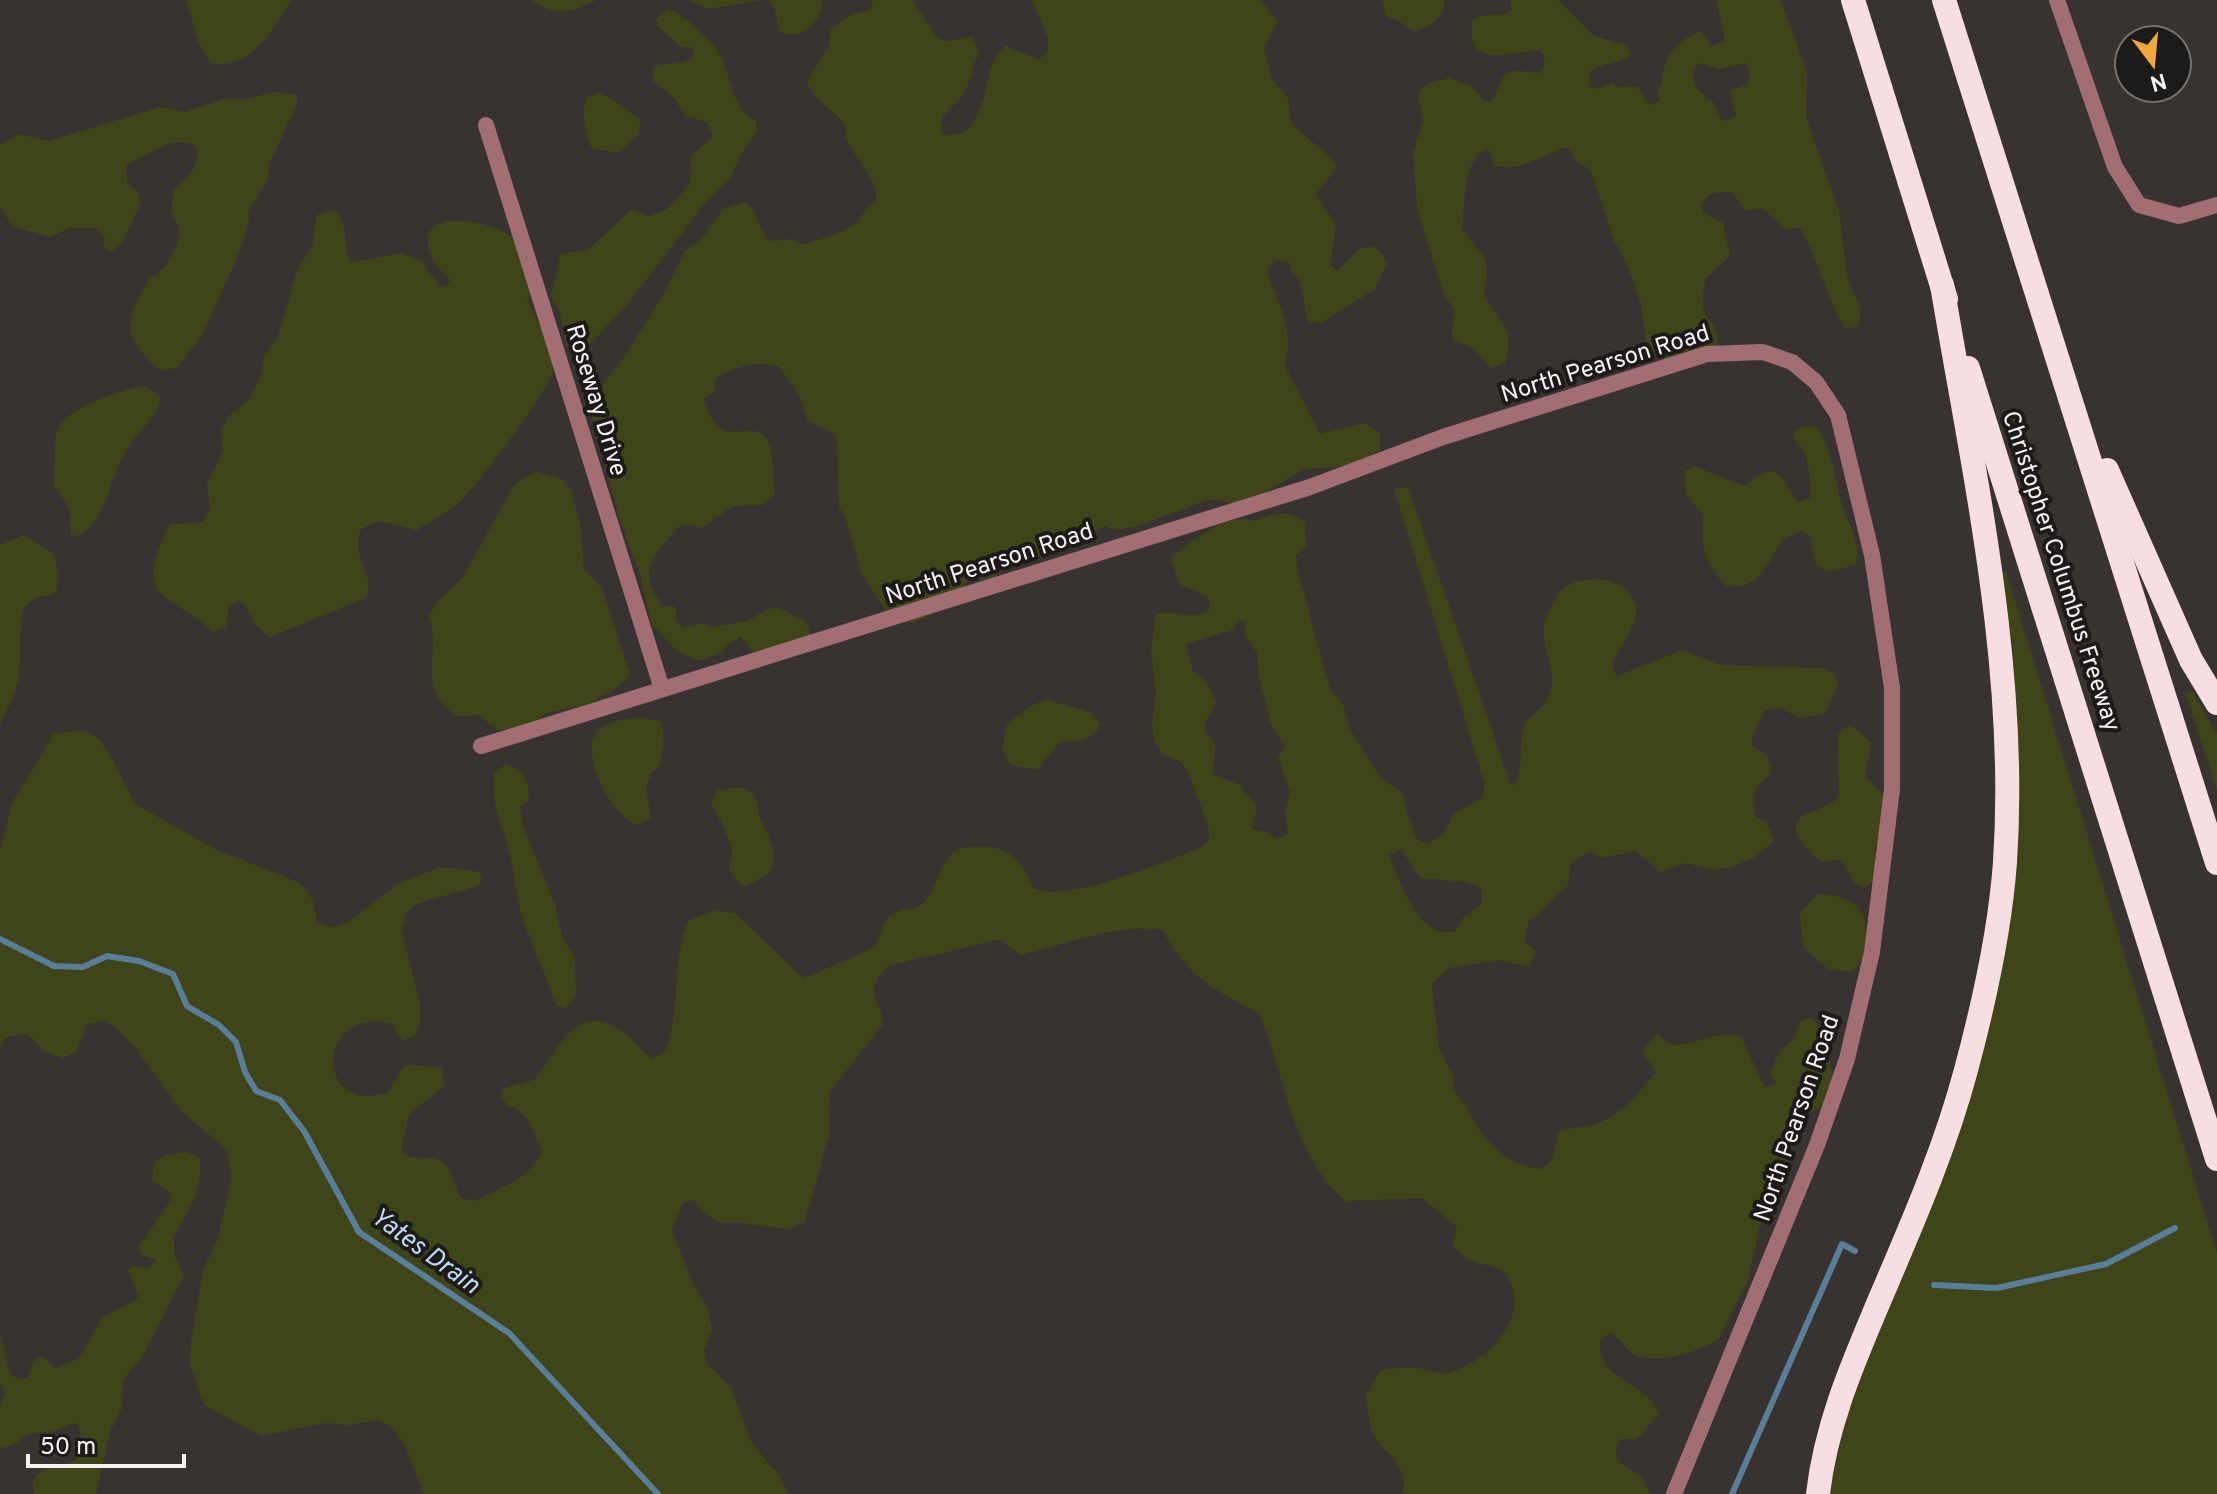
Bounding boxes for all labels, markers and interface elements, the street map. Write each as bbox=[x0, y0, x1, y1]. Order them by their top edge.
north arrow bbox=[2113, 24, 2193, 104]
text: N bbox=[2147, 66, 2169, 96]
street label: North Pearson Road bbox=[1498, 319, 1714, 411]
street label: Roseway Drive bbox=[558, 321, 632, 480]
street label: Christopher Columbus Freeway bbox=[1994, 408, 2126, 736]
street label: North Pearson Road bbox=[882, 517, 1097, 613]
street label: North Pearson Road bbox=[1748, 1011, 1847, 1226]
water label: Yates Drain bbox=[363, 1201, 486, 1303]
scale bar bbox=[28, 1418, 184, 1468]
text: 50 m bbox=[40, 1433, 96, 1463]

